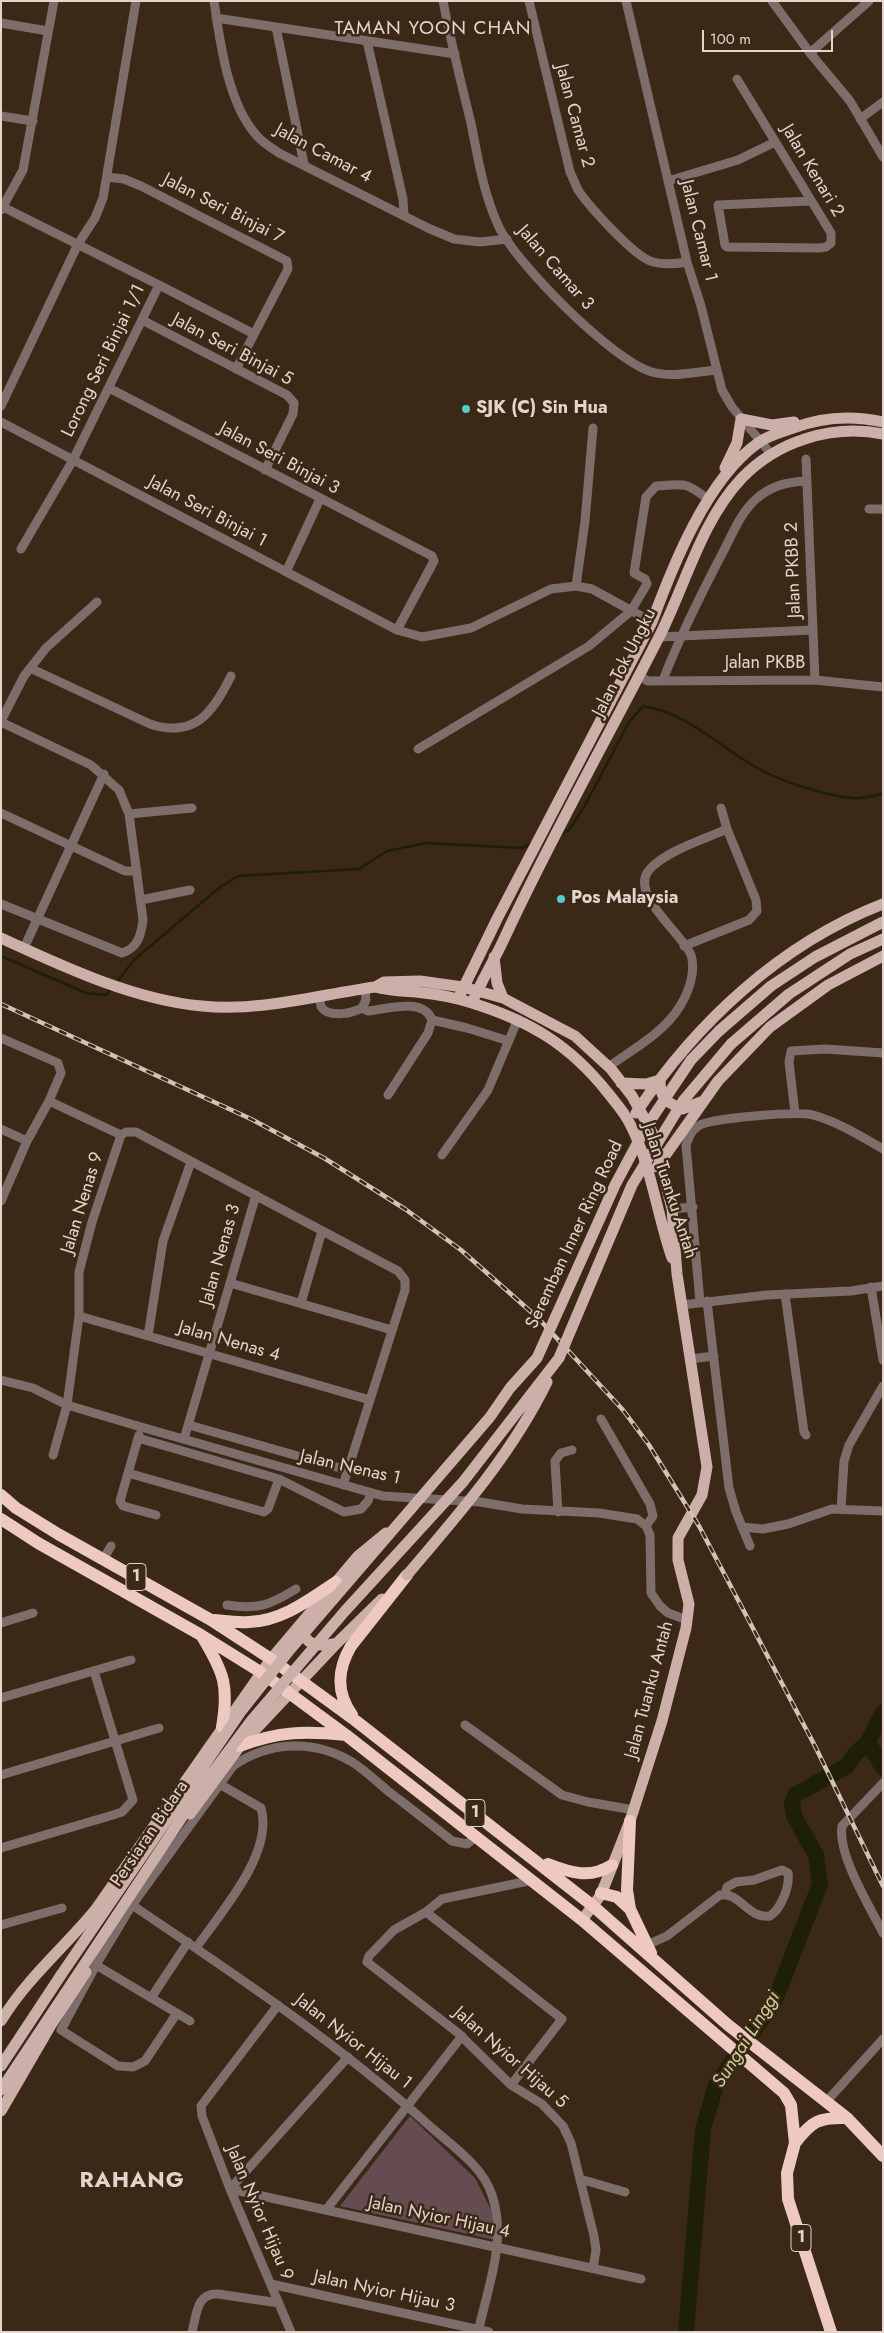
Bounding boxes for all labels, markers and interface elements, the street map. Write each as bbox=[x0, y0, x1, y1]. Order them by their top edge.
district label: TAMAN YOON CHAN bbox=[333, 18, 533, 40]
scale bar bbox=[704, 20, 835, 52]
text: 100 m bbox=[710, 28, 751, 50]
street label: Jalan Camar 2 bbox=[550, 62, 598, 170]
street label: Jalan Camar 4 bbox=[271, 119, 375, 189]
street label: Jalan Kenari 2 bbox=[776, 121, 848, 221]
street label: Jalan Seri Binjai 7 bbox=[159, 169, 287, 249]
street label: Jalan Camar 1 bbox=[675, 178, 721, 284]
street label: Jalan Camar 3 bbox=[512, 221, 598, 315]
street label: Lorong Seri Binjai 1/1 bbox=[58, 281, 150, 441]
street label: Jalan Seri Binjai 5 bbox=[168, 309, 296, 391]
place label: SJK (C) Sin Hua bbox=[476, 398, 608, 420]
marker: SJK (C) Sin Hua bbox=[460, 403, 472, 415]
street label: Jalan Seri Binjai 3 bbox=[215, 418, 343, 500]
street label: Jalan Seri Binjai 1 bbox=[144, 472, 270, 552]
street label: Jalan PKBB 2 bbox=[782, 521, 806, 619]
street label: Jalan Tok Ungku bbox=[588, 605, 662, 721]
street label: Jalan PKBB bbox=[725, 653, 805, 675]
place label: Pos Malaysia bbox=[571, 888, 678, 910]
marker: Pos Malaysia bbox=[555, 893, 567, 905]
street label: Jalan Tuanku Antah bbox=[637, 1120, 701, 1262]
street label: Seremban Inner Ring Road bbox=[522, 1138, 628, 1332]
street label: Jalan Nenas 9 bbox=[57, 1150, 109, 1256]
street label: Jalan Nenas 3 bbox=[196, 1202, 246, 1308]
street label: Jalan Nenas 4 bbox=[176, 1317, 282, 1367]
street label: Jalan Nenas 1 bbox=[298, 1446, 402, 1490]
road number: 1 bbox=[126, 1564, 146, 1590]
street label: Jalan Tuanku Antah bbox=[621, 1619, 679, 1761]
street label: Persiaran Bidara bbox=[107, 1777, 193, 1891]
road number: 1 bbox=[465, 1800, 485, 1826]
water label: Sungai Linggi bbox=[708, 1988, 786, 2092]
street label: Jalan Nyior Hijau 1 bbox=[290, 1990, 416, 2094]
street label: Jalan Nyior Hijau 5 bbox=[448, 2003, 572, 2113]
street label: Jalan Nyior Hijau 9 bbox=[221, 2142, 297, 2284]
district label: RAHANG bbox=[79, 2169, 185, 2195]
street label: Jalan Nyior Hijau 4 bbox=[366, 2192, 512, 2244]
road number: 1 bbox=[791, 2224, 811, 2252]
street label: Jalan Nyior Hijau 3 bbox=[311, 2266, 457, 2318]

